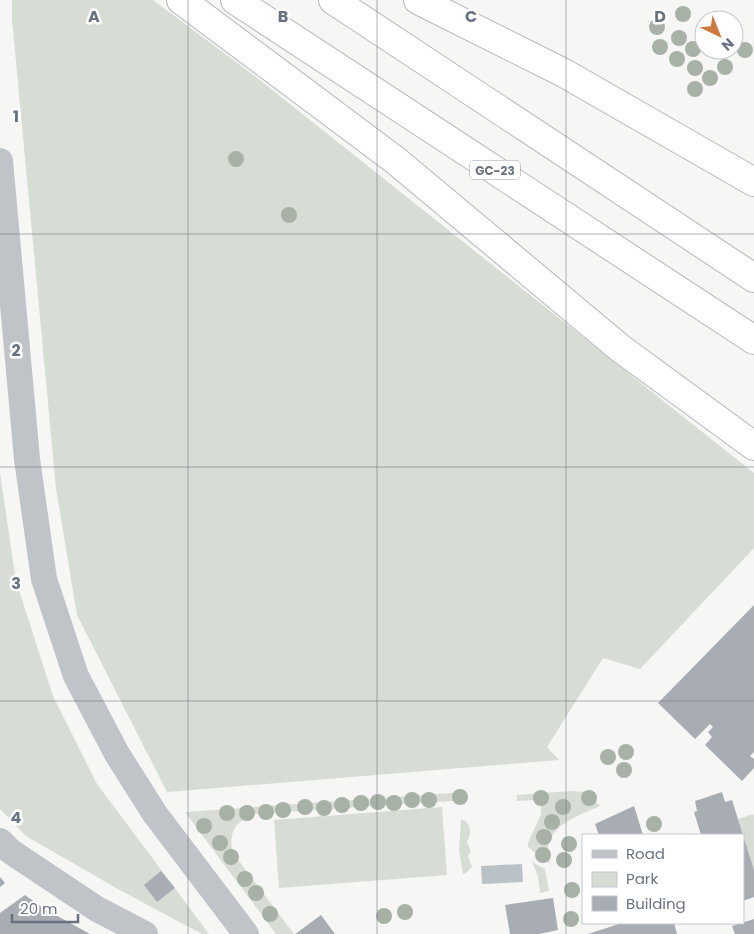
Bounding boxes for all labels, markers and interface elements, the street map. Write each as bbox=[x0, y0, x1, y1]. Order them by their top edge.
text: A bbox=[88, 5, 100, 28]
text: B bbox=[278, 5, 288, 28]
text: C bbox=[465, 5, 477, 28]
text: D bbox=[654, 5, 666, 28]
north arrow bbox=[694, 10, 744, 60]
text: N bbox=[717, 34, 739, 55]
text: 1 bbox=[13, 105, 19, 128]
road number: GC-23 bbox=[470, 160, 520, 180]
text: 2 bbox=[11, 339, 21, 362]
text: 3 bbox=[11, 572, 21, 595]
text: 4 bbox=[11, 806, 22, 829]
legend bbox=[582, 834, 744, 924]
text: Road bbox=[626, 843, 665, 864]
text: Park bbox=[626, 868, 658, 889]
scale bar bbox=[12, 892, 79, 924]
text: Building bbox=[626, 893, 686, 914]
text: 20 m bbox=[20, 898, 58, 919]

